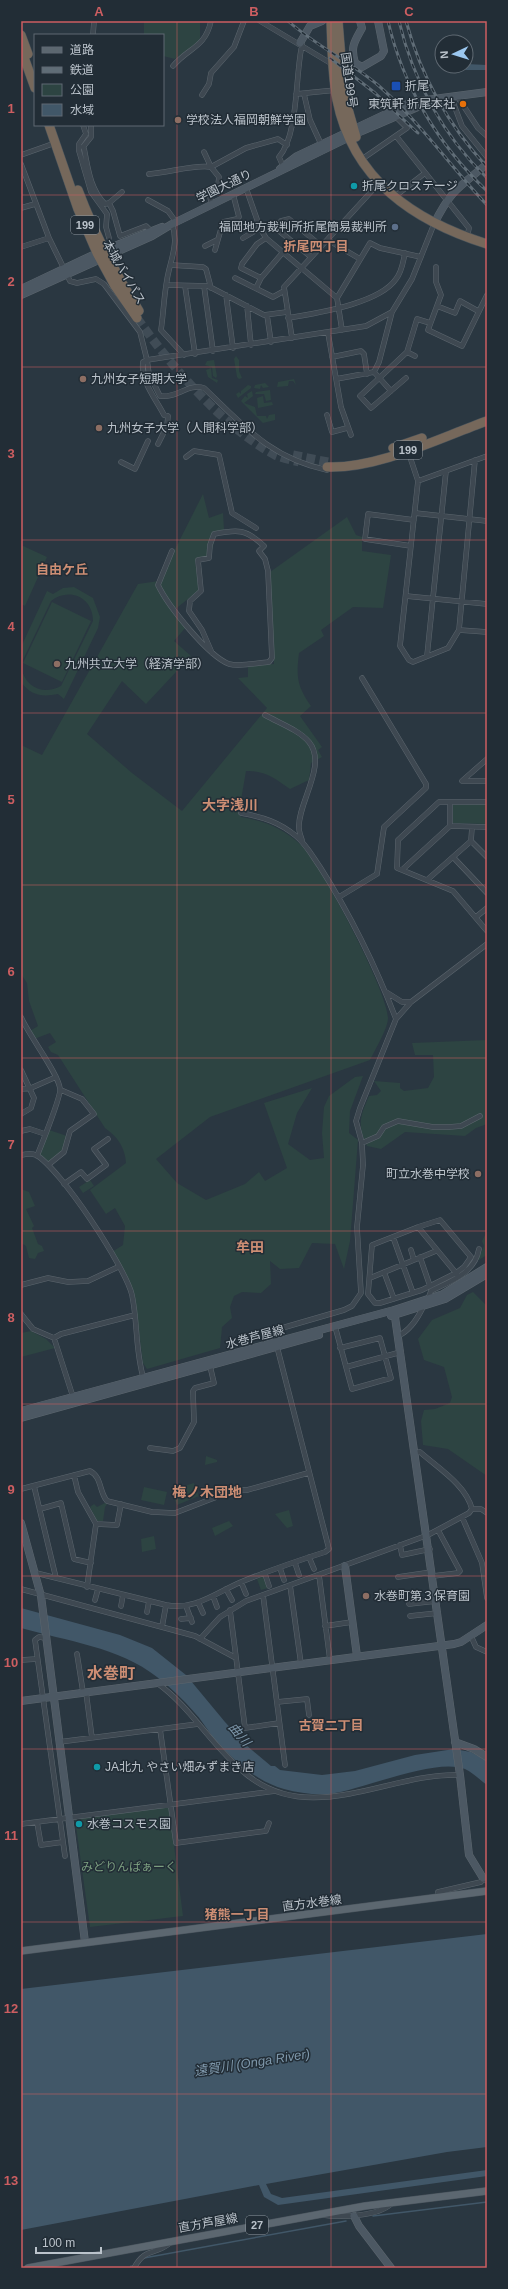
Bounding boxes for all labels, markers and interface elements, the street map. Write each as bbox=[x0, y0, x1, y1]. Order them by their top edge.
text: A bbox=[94, 4, 104, 19]
text: B bbox=[249, 4, 259, 19]
text: C bbox=[404, 4, 414, 19]
legend bbox=[34, 34, 164, 126]
north arrow bbox=[434, 34, 474, 74]
text: 道路 bbox=[70, 43, 94, 57]
text: N bbox=[438, 50, 450, 59]
street label: 国道199号 bbox=[338, 51, 360, 109]
text: 鉄道 bbox=[70, 63, 94, 77]
place label: 折尾 bbox=[405, 79, 429, 93]
marker: 折尾 bbox=[390, 80, 402, 92]
text: 公園 bbox=[70, 83, 94, 97]
place label: 東筑軒 折尾本社 bbox=[368, 97, 455, 111]
marker: 東筑軒 折尾本社 bbox=[458, 99, 468, 109]
text: 1 bbox=[7, 101, 15, 116]
text: 水域 bbox=[70, 103, 94, 117]
place label: 学校法人福岡朝鮮学園 bbox=[186, 113, 306, 127]
marker: 学校法人福岡朝鮮学園 bbox=[173, 115, 183, 125]
street label: 学園大通り bbox=[194, 167, 254, 205]
place label: 折尾クロステージ bbox=[362, 179, 458, 193]
marker: 折尾クロステージ bbox=[349, 181, 359, 191]
road number: 199 bbox=[71, 216, 99, 234]
place label: 福岡地方裁判所折尾簡易裁判所 bbox=[219, 220, 387, 234]
marker: 福岡地方裁判所折尾簡易裁判所 bbox=[390, 222, 400, 232]
street label: 本城バイパス bbox=[100, 237, 148, 307]
district label: 折尾四丁目 bbox=[283, 239, 349, 254]
text: 2 bbox=[7, 274, 15, 289]
place label: 九州女子短期大学 bbox=[91, 372, 187, 386]
marker: 九州女子短期大学 bbox=[78, 374, 88, 384]
place label: 九州女子大学（人間科学部） bbox=[107, 421, 263, 435]
marker: 九州女子大学（人間科学部） bbox=[94, 423, 104, 433]
road number: 199 bbox=[394, 441, 422, 459]
text: 3 bbox=[7, 446, 15, 461]
district label: 自由ケ丘 bbox=[36, 562, 88, 577]
text: 4 bbox=[7, 619, 15, 634]
place label: 九州共立大学（経済学部） bbox=[65, 657, 209, 671]
marker: 九州共立大学（経済学部） bbox=[52, 659, 62, 669]
text: 5 bbox=[7, 792, 15, 807]
district label: 大字浅川 bbox=[202, 797, 258, 813]
text: 6 bbox=[7, 964, 15, 979]
text: 7 bbox=[7, 1137, 15, 1152]
place label: 町立水巻中学校 bbox=[386, 1167, 470, 1181]
marker: 町立水巻中学校 bbox=[473, 1169, 483, 1179]
district label: 牟田 bbox=[236, 1239, 264, 1255]
text: 8 bbox=[7, 1310, 15, 1325]
street label: 水巻芦屋線 bbox=[224, 1322, 286, 1352]
text: 9 bbox=[7, 1482, 15, 1497]
district label: 梅ノ木団地 bbox=[172, 1484, 242, 1500]
place label: 水巻町第３保育園 bbox=[374, 1589, 470, 1603]
marker: 水巻町第３保育園 bbox=[361, 1591, 371, 1601]
text: 10 bbox=[4, 1655, 18, 1670]
district label: 水巻町 bbox=[87, 1665, 135, 1682]
district label: 古賀二丁目 bbox=[298, 1718, 364, 1733]
water label: 曲川 bbox=[226, 1720, 255, 1751]
place label: JA北九 やさい畑みずまき店 bbox=[105, 1760, 254, 1774]
marker: JA北九 やさい畑みずまき店 bbox=[92, 1762, 102, 1772]
place label: 水巻コスモス園 bbox=[87, 1817, 171, 1831]
marker: 水巻コスモス園 bbox=[74, 1819, 84, 1829]
text: 11 bbox=[4, 1828, 18, 1843]
park label: みどりんぱぁーく bbox=[81, 1860, 177, 1874]
street label: 直方水巻線 bbox=[281, 1892, 343, 1914]
district label: 猪熊一丁目 bbox=[204, 1907, 270, 1922]
text: 12 bbox=[4, 2001, 18, 2016]
water label: 遠賀川 (Onga River) bbox=[193, 2046, 311, 2079]
text: 13 bbox=[4, 2173, 18, 2188]
street label: 直方芦屋線 bbox=[177, 2211, 239, 2235]
road number: 27 bbox=[246, 2216, 268, 2234]
scale bar bbox=[36, 2229, 101, 2255]
text: 100 m bbox=[42, 2236, 75, 2250]

